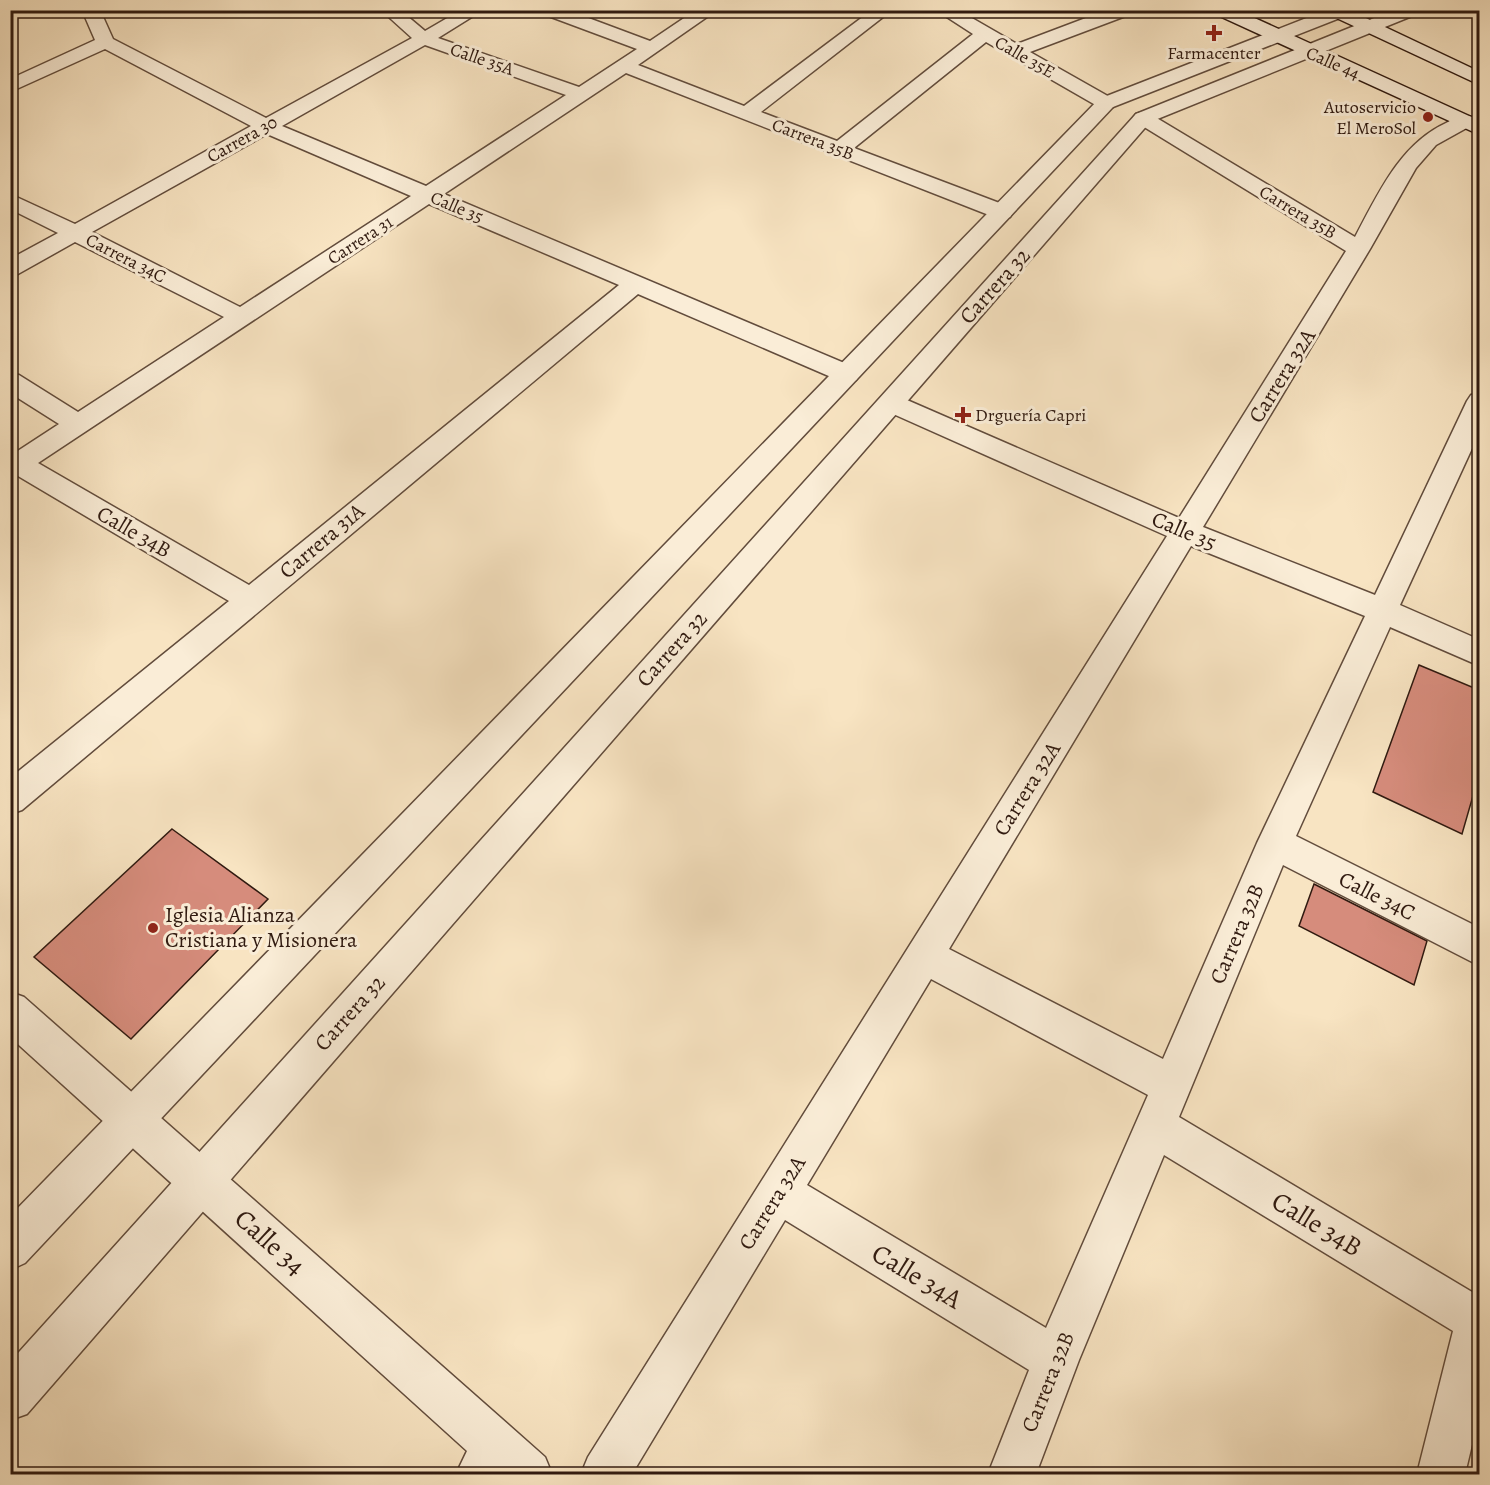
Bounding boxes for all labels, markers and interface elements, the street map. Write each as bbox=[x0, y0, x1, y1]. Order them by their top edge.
marker: Farmacenter bbox=[1207, 26, 1221, 40]
street label: Calle 35E bbox=[990, 30, 1060, 84]
street label: Calle 35A bbox=[447, 37, 517, 81]
place label: Farmacenter bbox=[1167, 41, 1261, 65]
street label: Calle 44 bbox=[1302, 41, 1364, 85]
place label: Autoservicio El MeroSol bbox=[1323, 95, 1417, 140]
street label: Carrera 30 bbox=[202, 110, 282, 168]
marker: Autoservicio El MeroSol bbox=[1421, 110, 1435, 124]
street label: Carrera 35B bbox=[769, 112, 857, 166]
street label: Carrera 35B bbox=[1255, 180, 1341, 244]
street label: Calle 35 bbox=[427, 185, 487, 229]
street label: Carrera 31 bbox=[323, 210, 397, 270]
street label: Carrera 34C bbox=[82, 228, 170, 288]
street label: Carrera 32 bbox=[953, 241, 1037, 331]
street label: Carrera 32A bbox=[1241, 322, 1323, 429]
place label: Drguería Capri bbox=[975, 403, 1086, 427]
marker: Drguería Capri bbox=[956, 408, 970, 422]
street label: Carrera 31A bbox=[273, 496, 372, 586]
street label: Calle 34B bbox=[91, 499, 177, 565]
street label: Calle 35 bbox=[1147, 504, 1221, 558]
street label: Carrera 32 bbox=[630, 604, 714, 694]
street label: Carrera 32A bbox=[986, 735, 1068, 842]
street label: Calle 34C bbox=[1334, 864, 1420, 928]
street label: Carrera 32B bbox=[1202, 879, 1272, 989]
place label: Iglesia Alianza Cristiana y Misionera bbox=[165, 900, 358, 955]
marker: Iglesia Alianza Cristiana y Misionera bbox=[146, 921, 160, 935]
street label: Carrera 32 bbox=[308, 968, 392, 1058]
street label: Carrera 32A bbox=[731, 1149, 813, 1256]
street label: Calle 34B bbox=[1265, 1183, 1369, 1265]
street label: Calle 34 bbox=[227, 1201, 313, 1283]
street label: Calle 34A bbox=[865, 1235, 970, 1318]
street label: Carrera 32B bbox=[1014, 1327, 1082, 1437]

